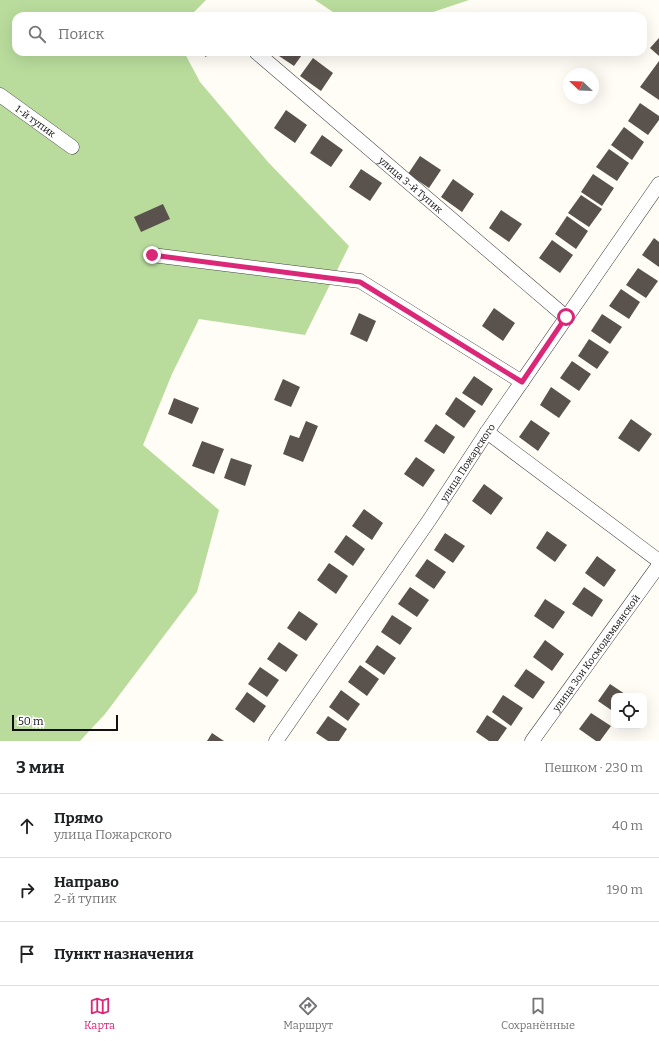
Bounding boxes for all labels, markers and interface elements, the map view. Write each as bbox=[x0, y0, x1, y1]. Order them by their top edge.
search box bbox=[12, 12, 647, 56]
icon: search bbox=[26, 23, 48, 45]
text: Поиск bbox=[58, 25, 104, 43]
north arrow bbox=[563, 68, 599, 104]
street label: 1-й тупик bbox=[13, 103, 58, 140]
street label: улица 3-й Тупик bbox=[375, 154, 445, 216]
route end bbox=[143, 246, 161, 264]
route start bbox=[557, 308, 575, 326]
street label: улица Пожарского bbox=[438, 421, 498, 505]
street label: улица Зои Космодемьянской bbox=[550, 592, 643, 715]
map controls bbox=[611, 693, 647, 729]
button: locate bbox=[611, 693, 647, 729]
scale bar bbox=[12, 713, 118, 732]
text: 50 m bbox=[18, 715, 44, 728]
text: 3 мин bbox=[16, 757, 64, 778]
text: Пешком · 230 m bbox=[544, 760, 643, 775]
text: Прямо bbox=[54, 809, 103, 827]
icon: ahead bbox=[16, 815, 38, 837]
text: 40 m bbox=[612, 818, 643, 833]
text: улица Пожарского bbox=[54, 827, 172, 842]
text: Направо bbox=[54, 873, 119, 891]
icon: right bbox=[16, 879, 38, 901]
text: 190 m bbox=[607, 882, 643, 897]
text: 2-й тупик bbox=[54, 891, 117, 906]
icon: arrive bbox=[16, 943, 38, 965]
text: Пункт назначения bbox=[54, 945, 194, 963]
tab: Карта bbox=[84, 995, 115, 1032]
tab: Маршрут bbox=[283, 995, 333, 1032]
tab: Сохранённые bbox=[501, 995, 575, 1032]

